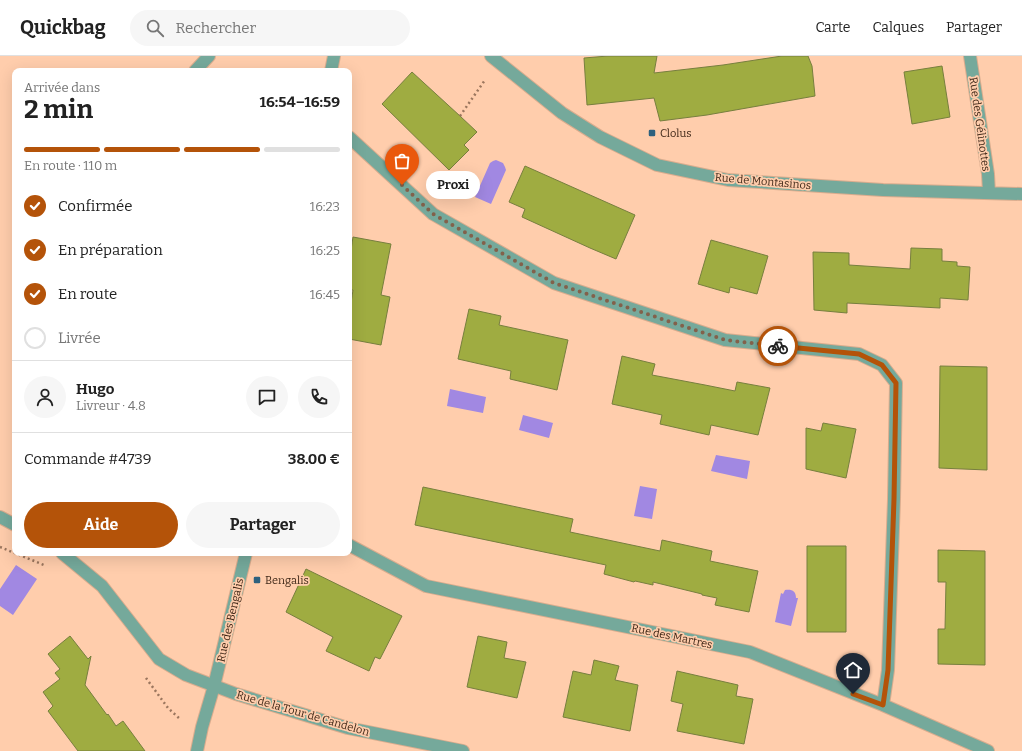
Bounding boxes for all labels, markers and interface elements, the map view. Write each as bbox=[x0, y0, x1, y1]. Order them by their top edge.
search box bbox=[130, 10, 410, 46]
text: Quickbag bbox=[20, 16, 106, 39]
icon: search bbox=[144, 17, 166, 39]
text: Rechercher bbox=[176, 19, 256, 37]
text: Carte bbox=[815, 19, 851, 36]
text: Calques bbox=[873, 19, 924, 36]
text: Partager bbox=[946, 19, 1002, 36]
street label: Rue des Gélinottes bbox=[966, 76, 993, 172]
text: Arrivée dans bbox=[24, 80, 100, 95]
text: 16:54–16:59 bbox=[260, 93, 340, 111]
text: 2 min bbox=[24, 94, 93, 125]
place label: Clolus bbox=[660, 127, 692, 140]
marker: Clolus bbox=[647, 128, 657, 138]
pin bbox=[385, 144, 419, 185]
icon: bag bbox=[391, 150, 413, 172]
text: En route · 110 m bbox=[24, 158, 117, 173]
callout: Proxi bbox=[426, 171, 480, 199]
street label: Rue de Montasinos bbox=[714, 171, 812, 192]
text: Proxi bbox=[437, 177, 469, 192]
icon: check bbox=[24, 195, 46, 217]
text: Confirmée bbox=[58, 197, 132, 215]
text: 16:23 bbox=[310, 199, 340, 214]
icon: check bbox=[24, 239, 46, 261]
text: En préparation bbox=[58, 241, 163, 259]
text: 16:25 bbox=[310, 243, 340, 258]
icon: check bbox=[24, 283, 46, 305]
text: En route bbox=[58, 285, 117, 303]
text: 16:45 bbox=[310, 287, 340, 302]
courier bbox=[758, 326, 798, 366]
text: Livrée bbox=[58, 329, 101, 347]
icon: bike bbox=[767, 335, 789, 357]
button: person bbox=[24, 376, 66, 418]
button: chat bbox=[246, 376, 288, 418]
button: phone bbox=[298, 376, 340, 418]
text: Hugo bbox=[76, 380, 114, 398]
text: Livreur · 4.8 bbox=[76, 398, 146, 413]
text: Commande #4739 bbox=[24, 450, 151, 468]
text: 38.00 € bbox=[288, 450, 340, 468]
button: Aide bbox=[24, 502, 178, 548]
button: Partager bbox=[186, 502, 340, 548]
place label: Bengalis bbox=[265, 574, 309, 587]
marker: Bengalis bbox=[252, 575, 262, 585]
street label: Rue des Bengalis bbox=[215, 577, 246, 663]
street label: Rue des Martres bbox=[630, 622, 714, 651]
pin bbox=[836, 653, 870, 694]
icon: home bbox=[842, 659, 864, 681]
street label: Rue de la Tour de Candelon bbox=[235, 688, 371, 739]

